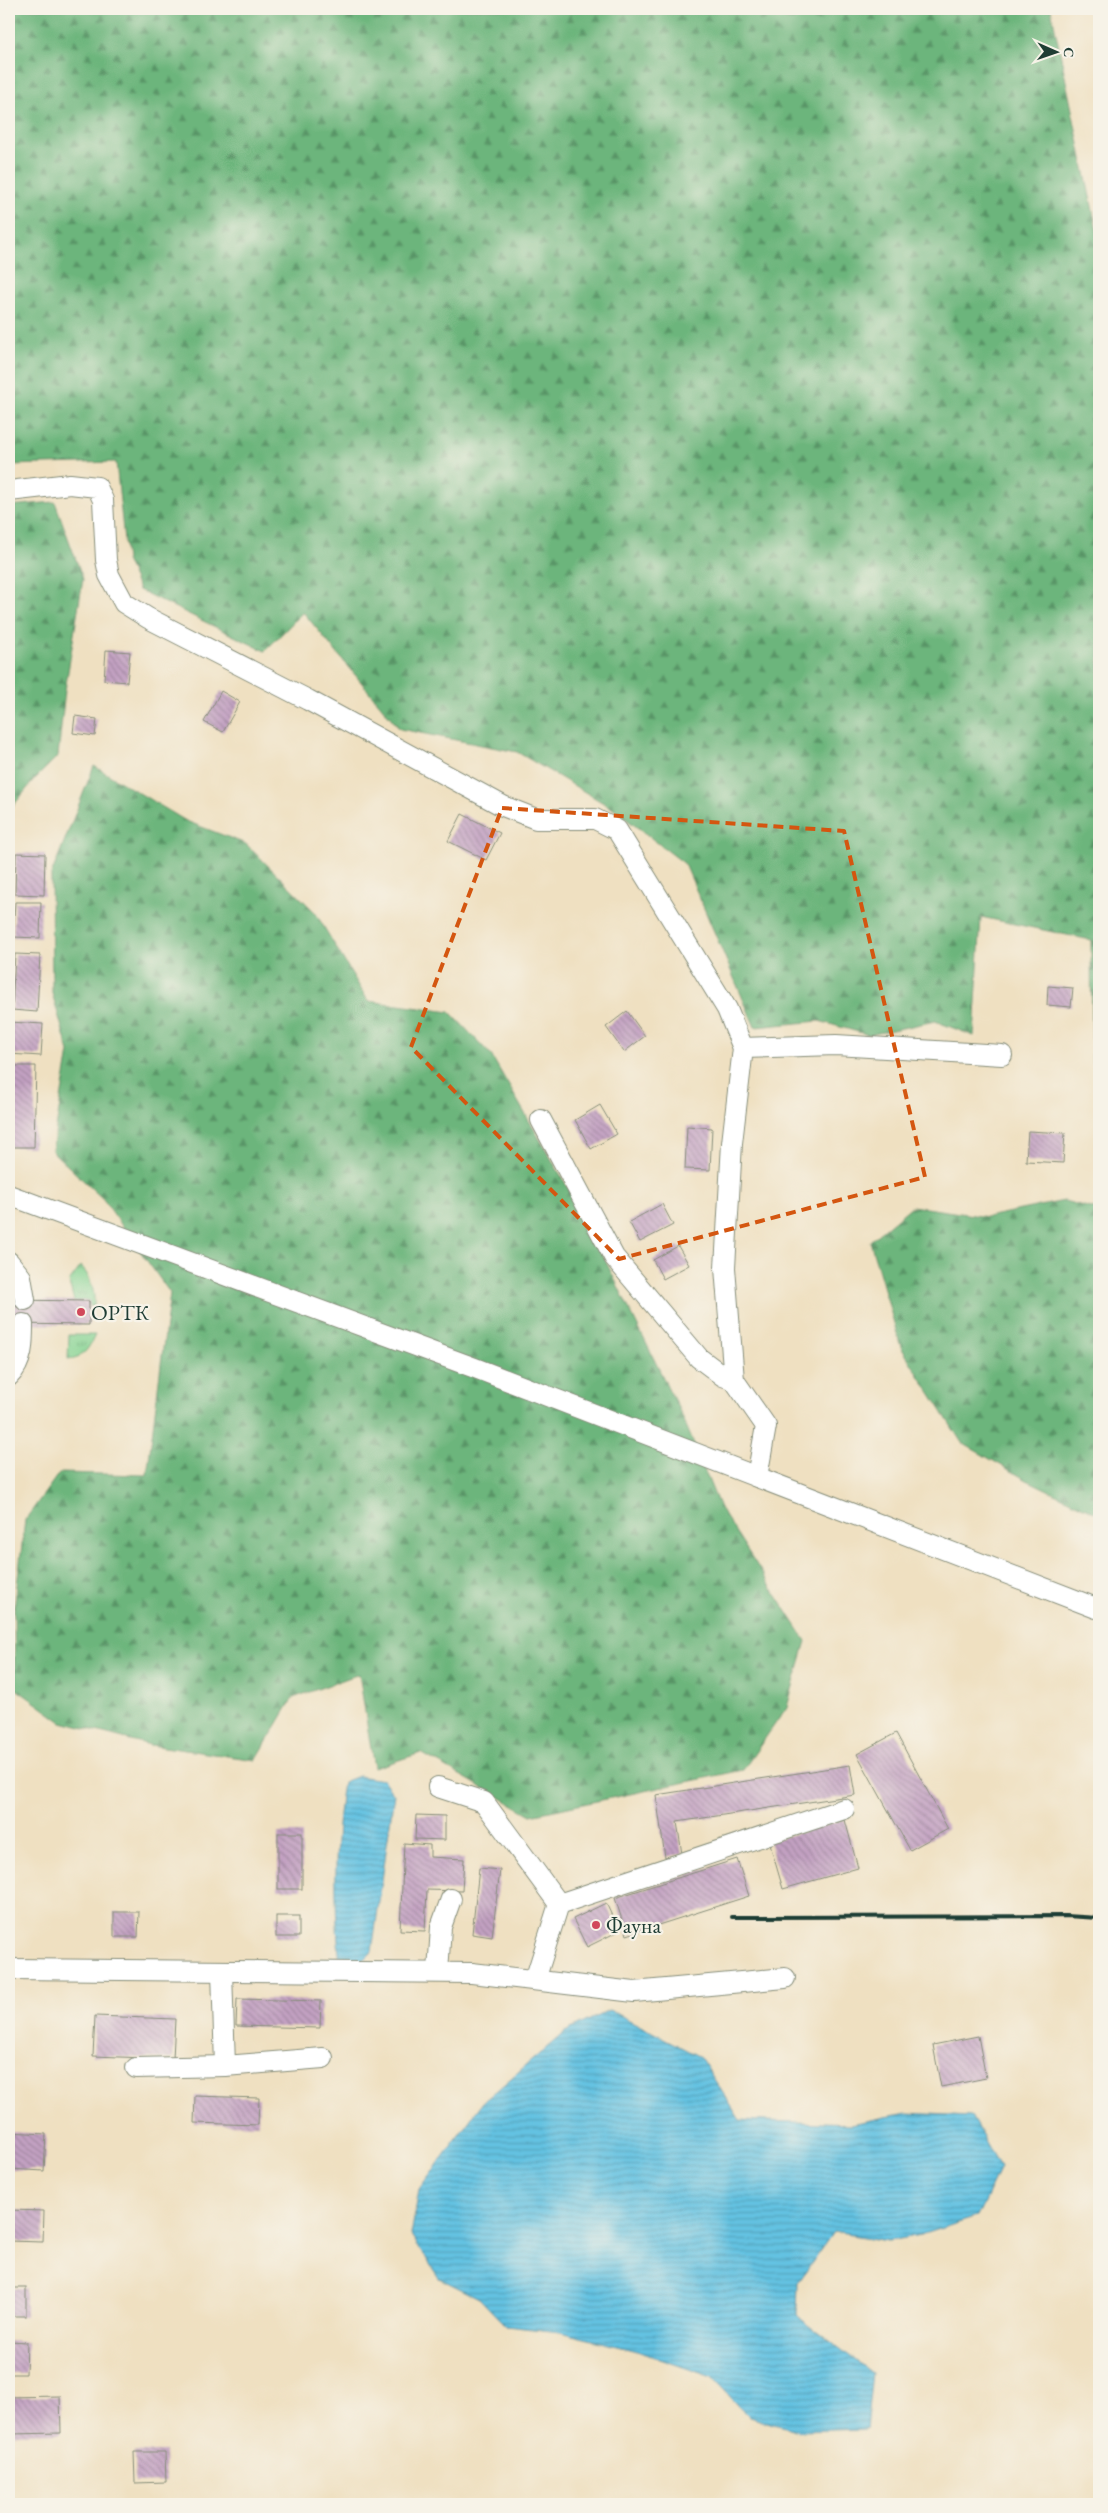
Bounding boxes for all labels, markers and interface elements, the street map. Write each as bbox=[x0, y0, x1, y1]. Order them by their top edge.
north arrow bbox=[1030, 28, 1080, 78]
text: С bbox=[1060, 47, 1078, 58]
place label: ОРТК bbox=[91, 1298, 150, 1327]
marker: ОРТК bbox=[75, 1306, 87, 1318]
place label: Фауна bbox=[606, 1911, 661, 1940]
marker: Фауна bbox=[590, 1919, 602, 1931]

